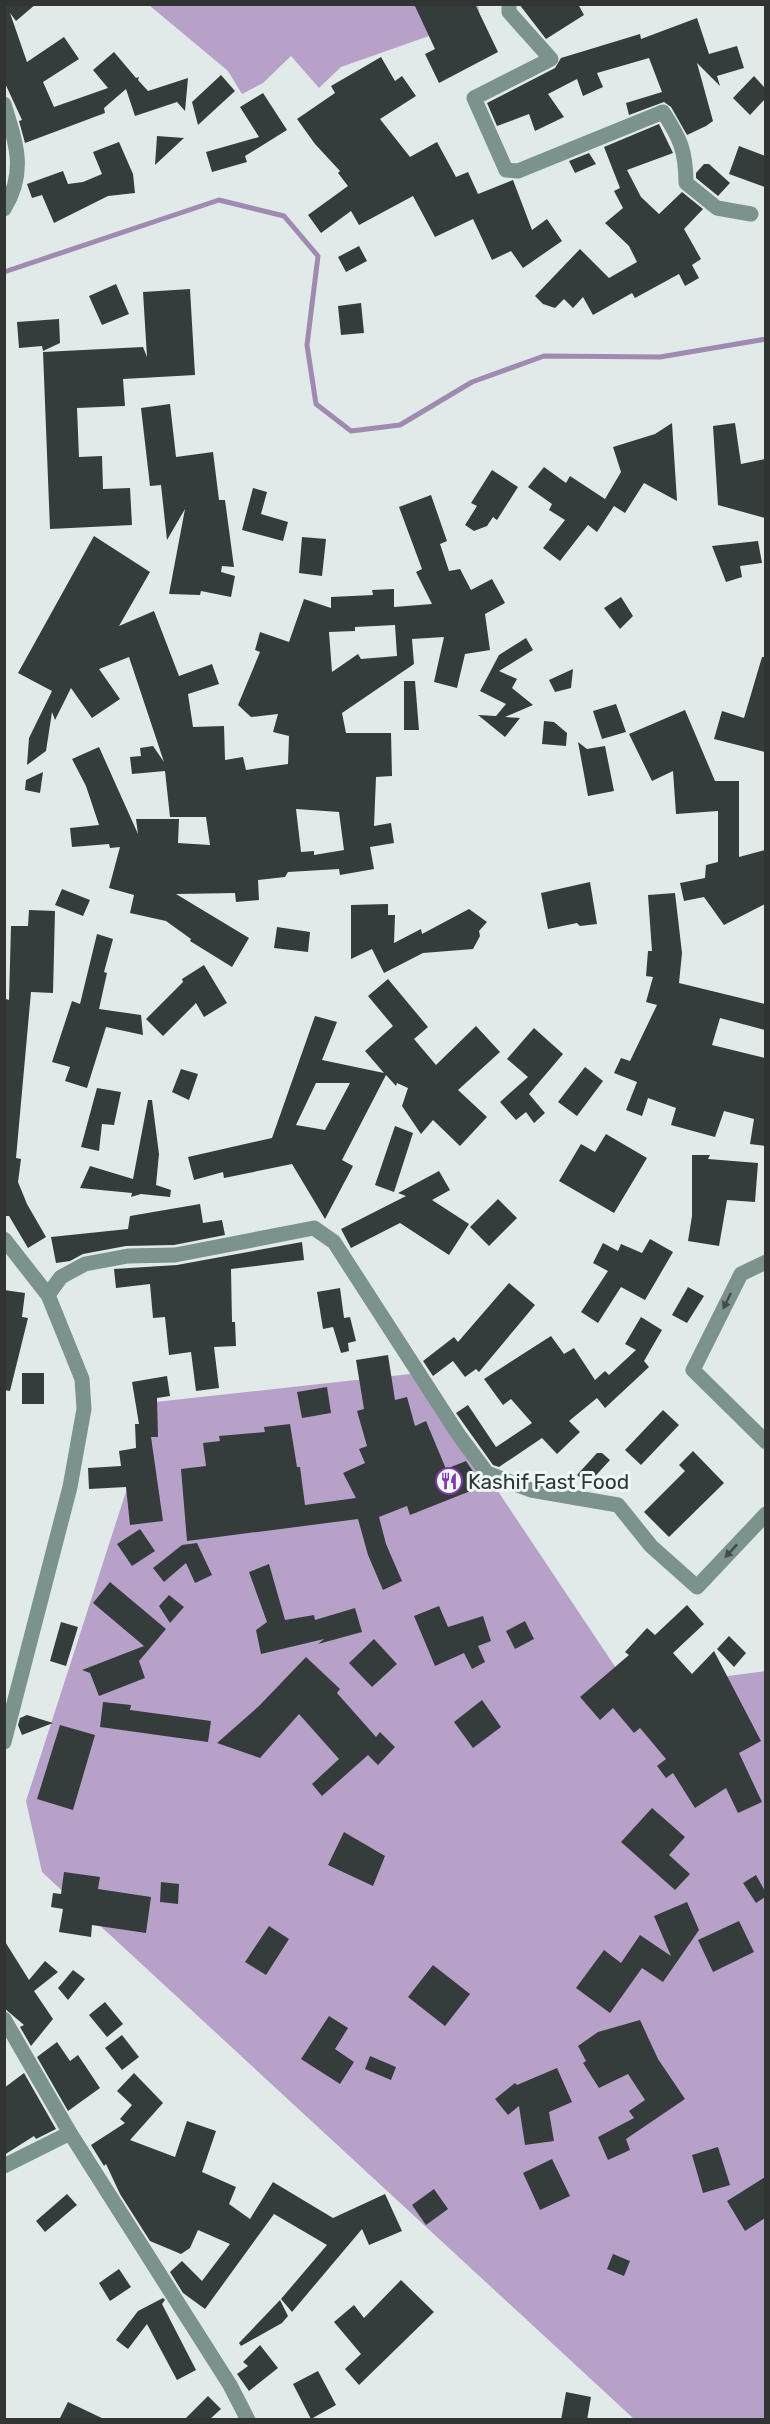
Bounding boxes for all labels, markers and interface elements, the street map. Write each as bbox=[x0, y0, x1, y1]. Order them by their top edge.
one-way arrow bbox=[722, 1293, 732, 1310]
restaurant icon: Kashif Fast Food bbox=[434, 1466, 464, 1496]
place label: Kashif Fast Food bbox=[468, 1469, 629, 1494]
one-way arrow bbox=[724, 1543, 738, 1558]

